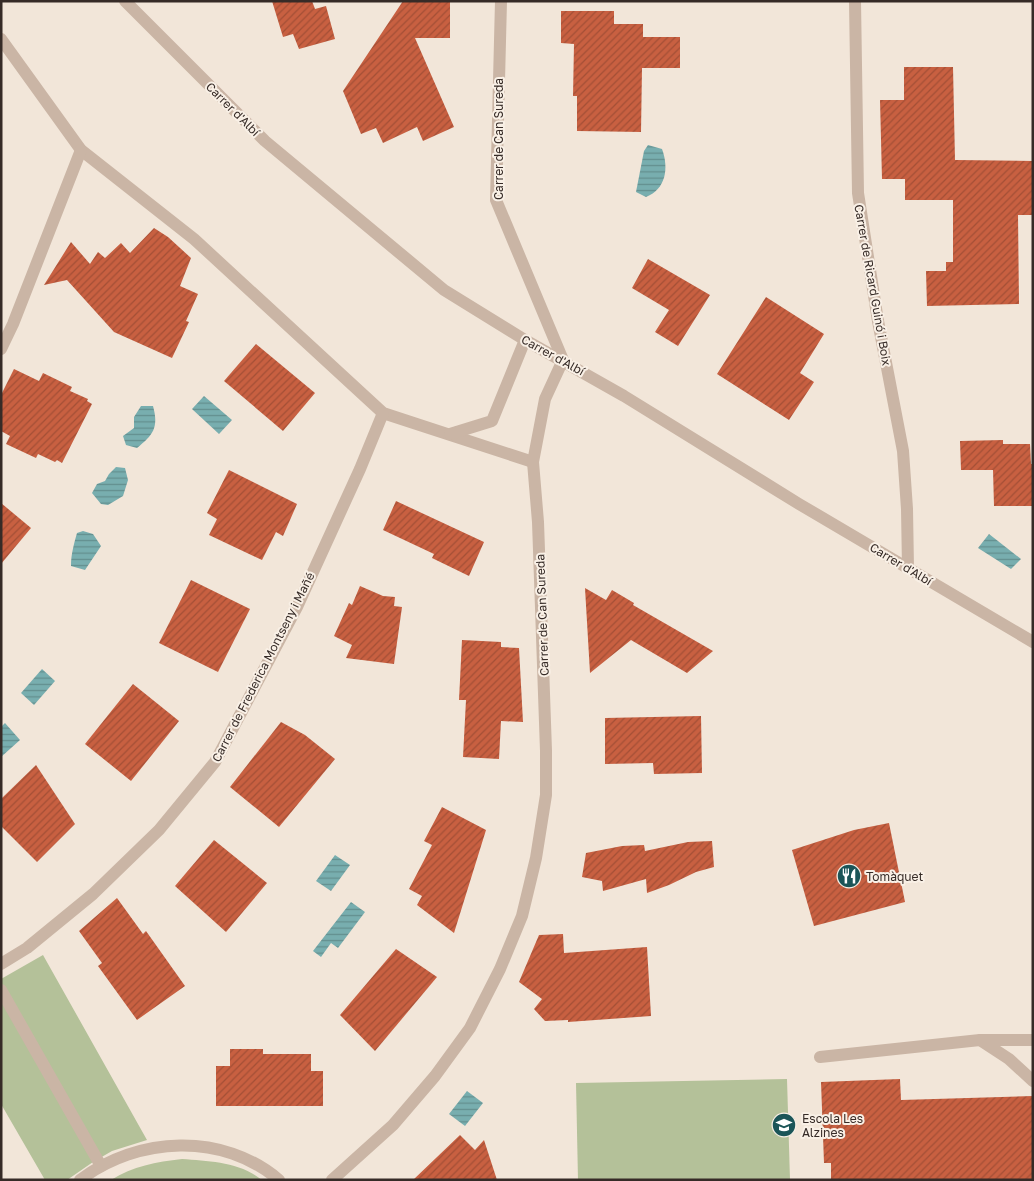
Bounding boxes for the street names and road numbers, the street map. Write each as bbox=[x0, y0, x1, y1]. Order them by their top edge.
street label: Carrer de Can Sureda bbox=[491, 78, 506, 200]
street label: Carrer d'Albí bbox=[203, 79, 264, 140]
street label: Carrer de Ricard Guinó i Boix bbox=[851, 203, 895, 367]
street label: Carrer d'Albí bbox=[519, 331, 588, 379]
street label: Carrer d'Albí bbox=[867, 540, 936, 589]
street label: Carrer de Can Sureda bbox=[532, 554, 552, 676]
street label: Carrer de Frederica Montseny i Mañé bbox=[208, 570, 318, 764]

